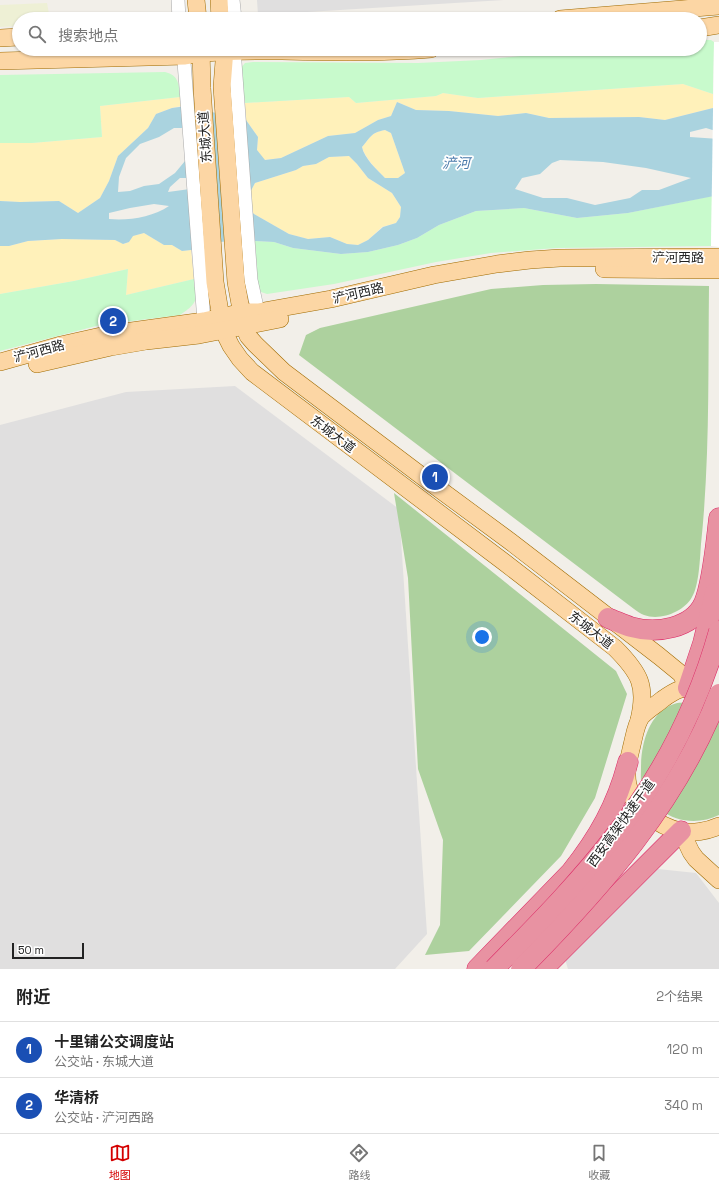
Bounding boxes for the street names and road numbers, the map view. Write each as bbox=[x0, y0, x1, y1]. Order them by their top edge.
street label: 东城大道 bbox=[195, 110, 215, 164]
street label: 浐河西路 bbox=[652, 249, 704, 266]
street label: 浐河西路 bbox=[331, 279, 385, 307]
street label: 浐河西路 bbox=[12, 336, 66, 366]
street label: 东城大道 bbox=[307, 412, 359, 456]
street label: 东城大道 bbox=[565, 607, 617, 653]
street label: 西安高架快速干道 bbox=[584, 776, 658, 870]

